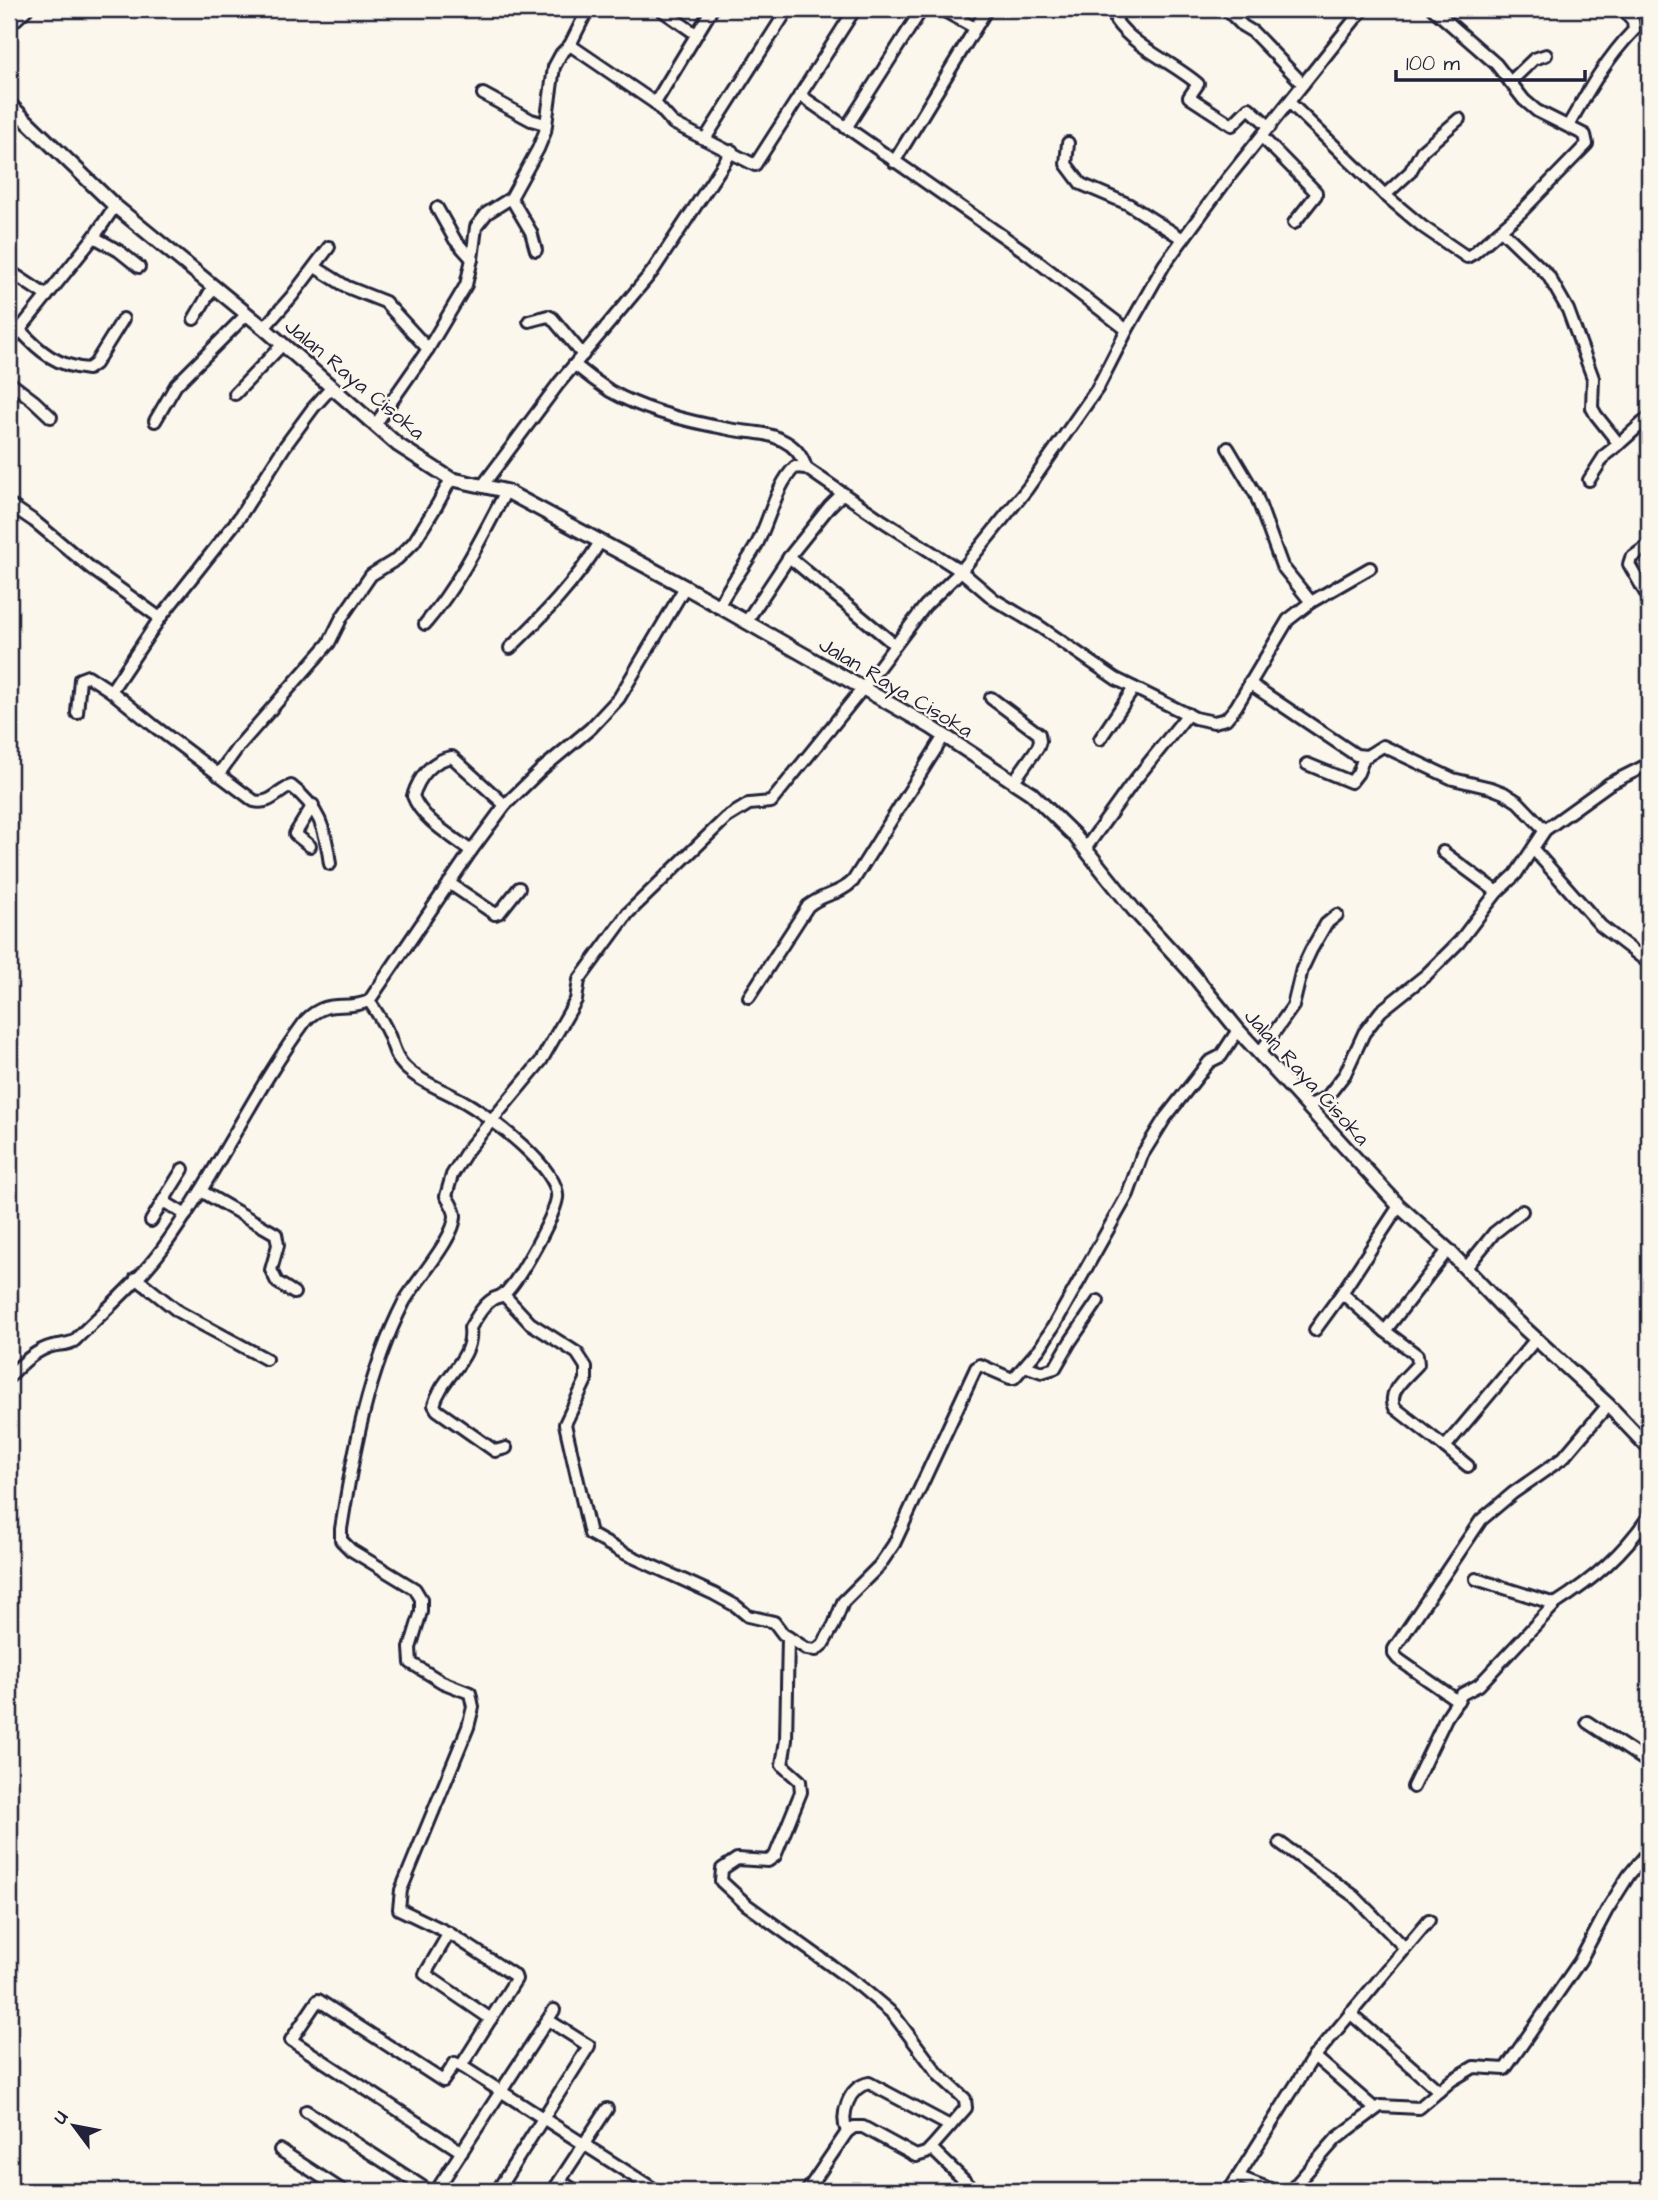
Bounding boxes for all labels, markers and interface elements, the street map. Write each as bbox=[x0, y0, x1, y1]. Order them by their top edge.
scale bar bbox=[1396, 38, 1584, 82]
text: 100 m bbox=[1406, 49, 1461, 78]
street label: Jalan Raya Cisoka bbox=[277, 312, 431, 448]
street label: Jalan Raya Cisoka bbox=[812, 630, 978, 747]
street label: Jalan Raya Cisoka bbox=[1236, 1003, 1376, 1154]
north arrow bbox=[38, 2092, 108, 2162]
text: U bbox=[47, 2106, 75, 2129]

